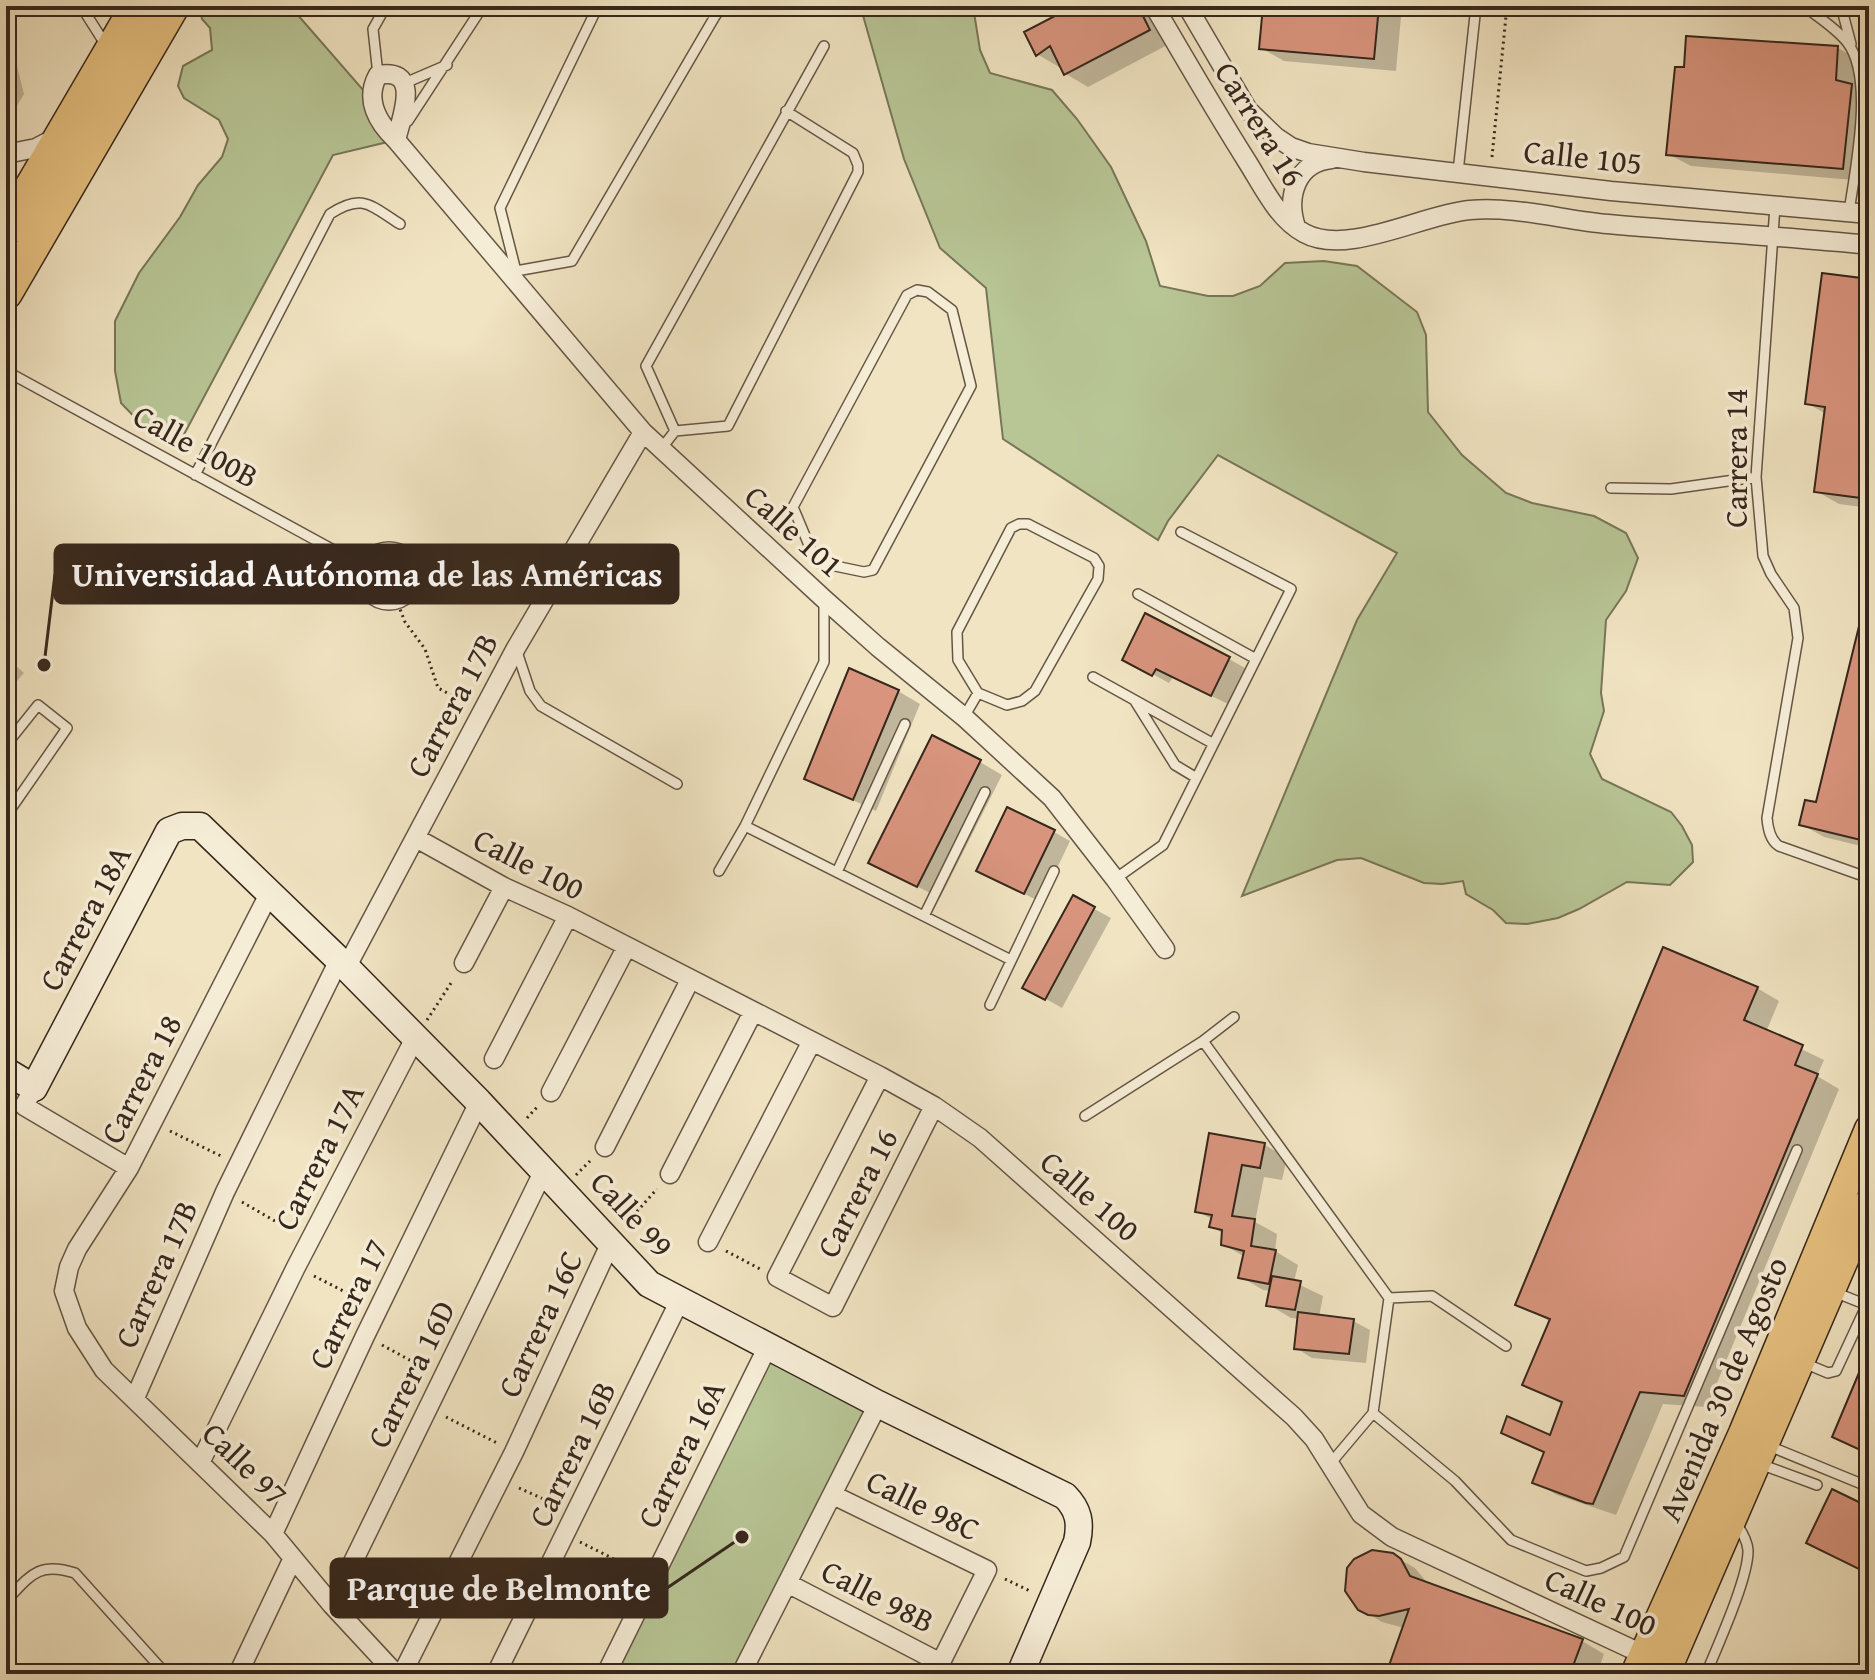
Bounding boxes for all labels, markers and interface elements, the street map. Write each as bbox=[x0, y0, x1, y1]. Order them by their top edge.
street label: Carrera 16 bbox=[1204, 52, 1317, 195]
street label: Calle 105 bbox=[1522, 127, 1645, 186]
street label: Carrera 14 bbox=[1712, 388, 1759, 528]
street label: Calle 100B bbox=[125, 392, 268, 499]
street label: Calle 101 bbox=[734, 473, 854, 588]
callout: Universidad Autónoma de las Américas bbox=[55, 545, 678, 603]
text: Universidad Autónoma de las Américas bbox=[71, 549, 663, 598]
street label: Carrera 17B bbox=[394, 624, 509, 785]
street label: Calle 100 bbox=[466, 816, 593, 911]
street label: Carrera 18A bbox=[27, 836, 143, 999]
street label: Carrera 18 bbox=[88, 1006, 193, 1151]
street label: Carrera 17A bbox=[262, 1075, 376, 1238]
street label: Carrera 16 bbox=[804, 1120, 909, 1265]
street label: Calle 100 bbox=[1030, 1139, 1151, 1252]
street label: Calle 99 bbox=[580, 1160, 685, 1267]
street label: Carrera 17B bbox=[102, 1192, 209, 1355]
street label: Carrera 17 bbox=[296, 1231, 399, 1377]
street label: Carrera 16C bbox=[485, 1243, 594, 1405]
street label: Avenida 30 de Agosto bbox=[1646, 1249, 1800, 1528]
street label: Carrera 16D bbox=[355, 1292, 466, 1455]
street label: Carrera 16A bbox=[625, 1372, 737, 1535]
street label: Carrera 16B bbox=[516, 1373, 627, 1535]
street label: Calle 97 bbox=[192, 1411, 299, 1516]
street label: Calle 98C bbox=[859, 1457, 988, 1552]
street label: Calle 98B bbox=[813, 1547, 943, 1644]
street label: Calle 100 bbox=[1537, 1555, 1665, 1648]
callout: Parque de Belmonte bbox=[331, 1559, 667, 1617]
text: Parque de Belmonte bbox=[347, 1563, 651, 1612]

